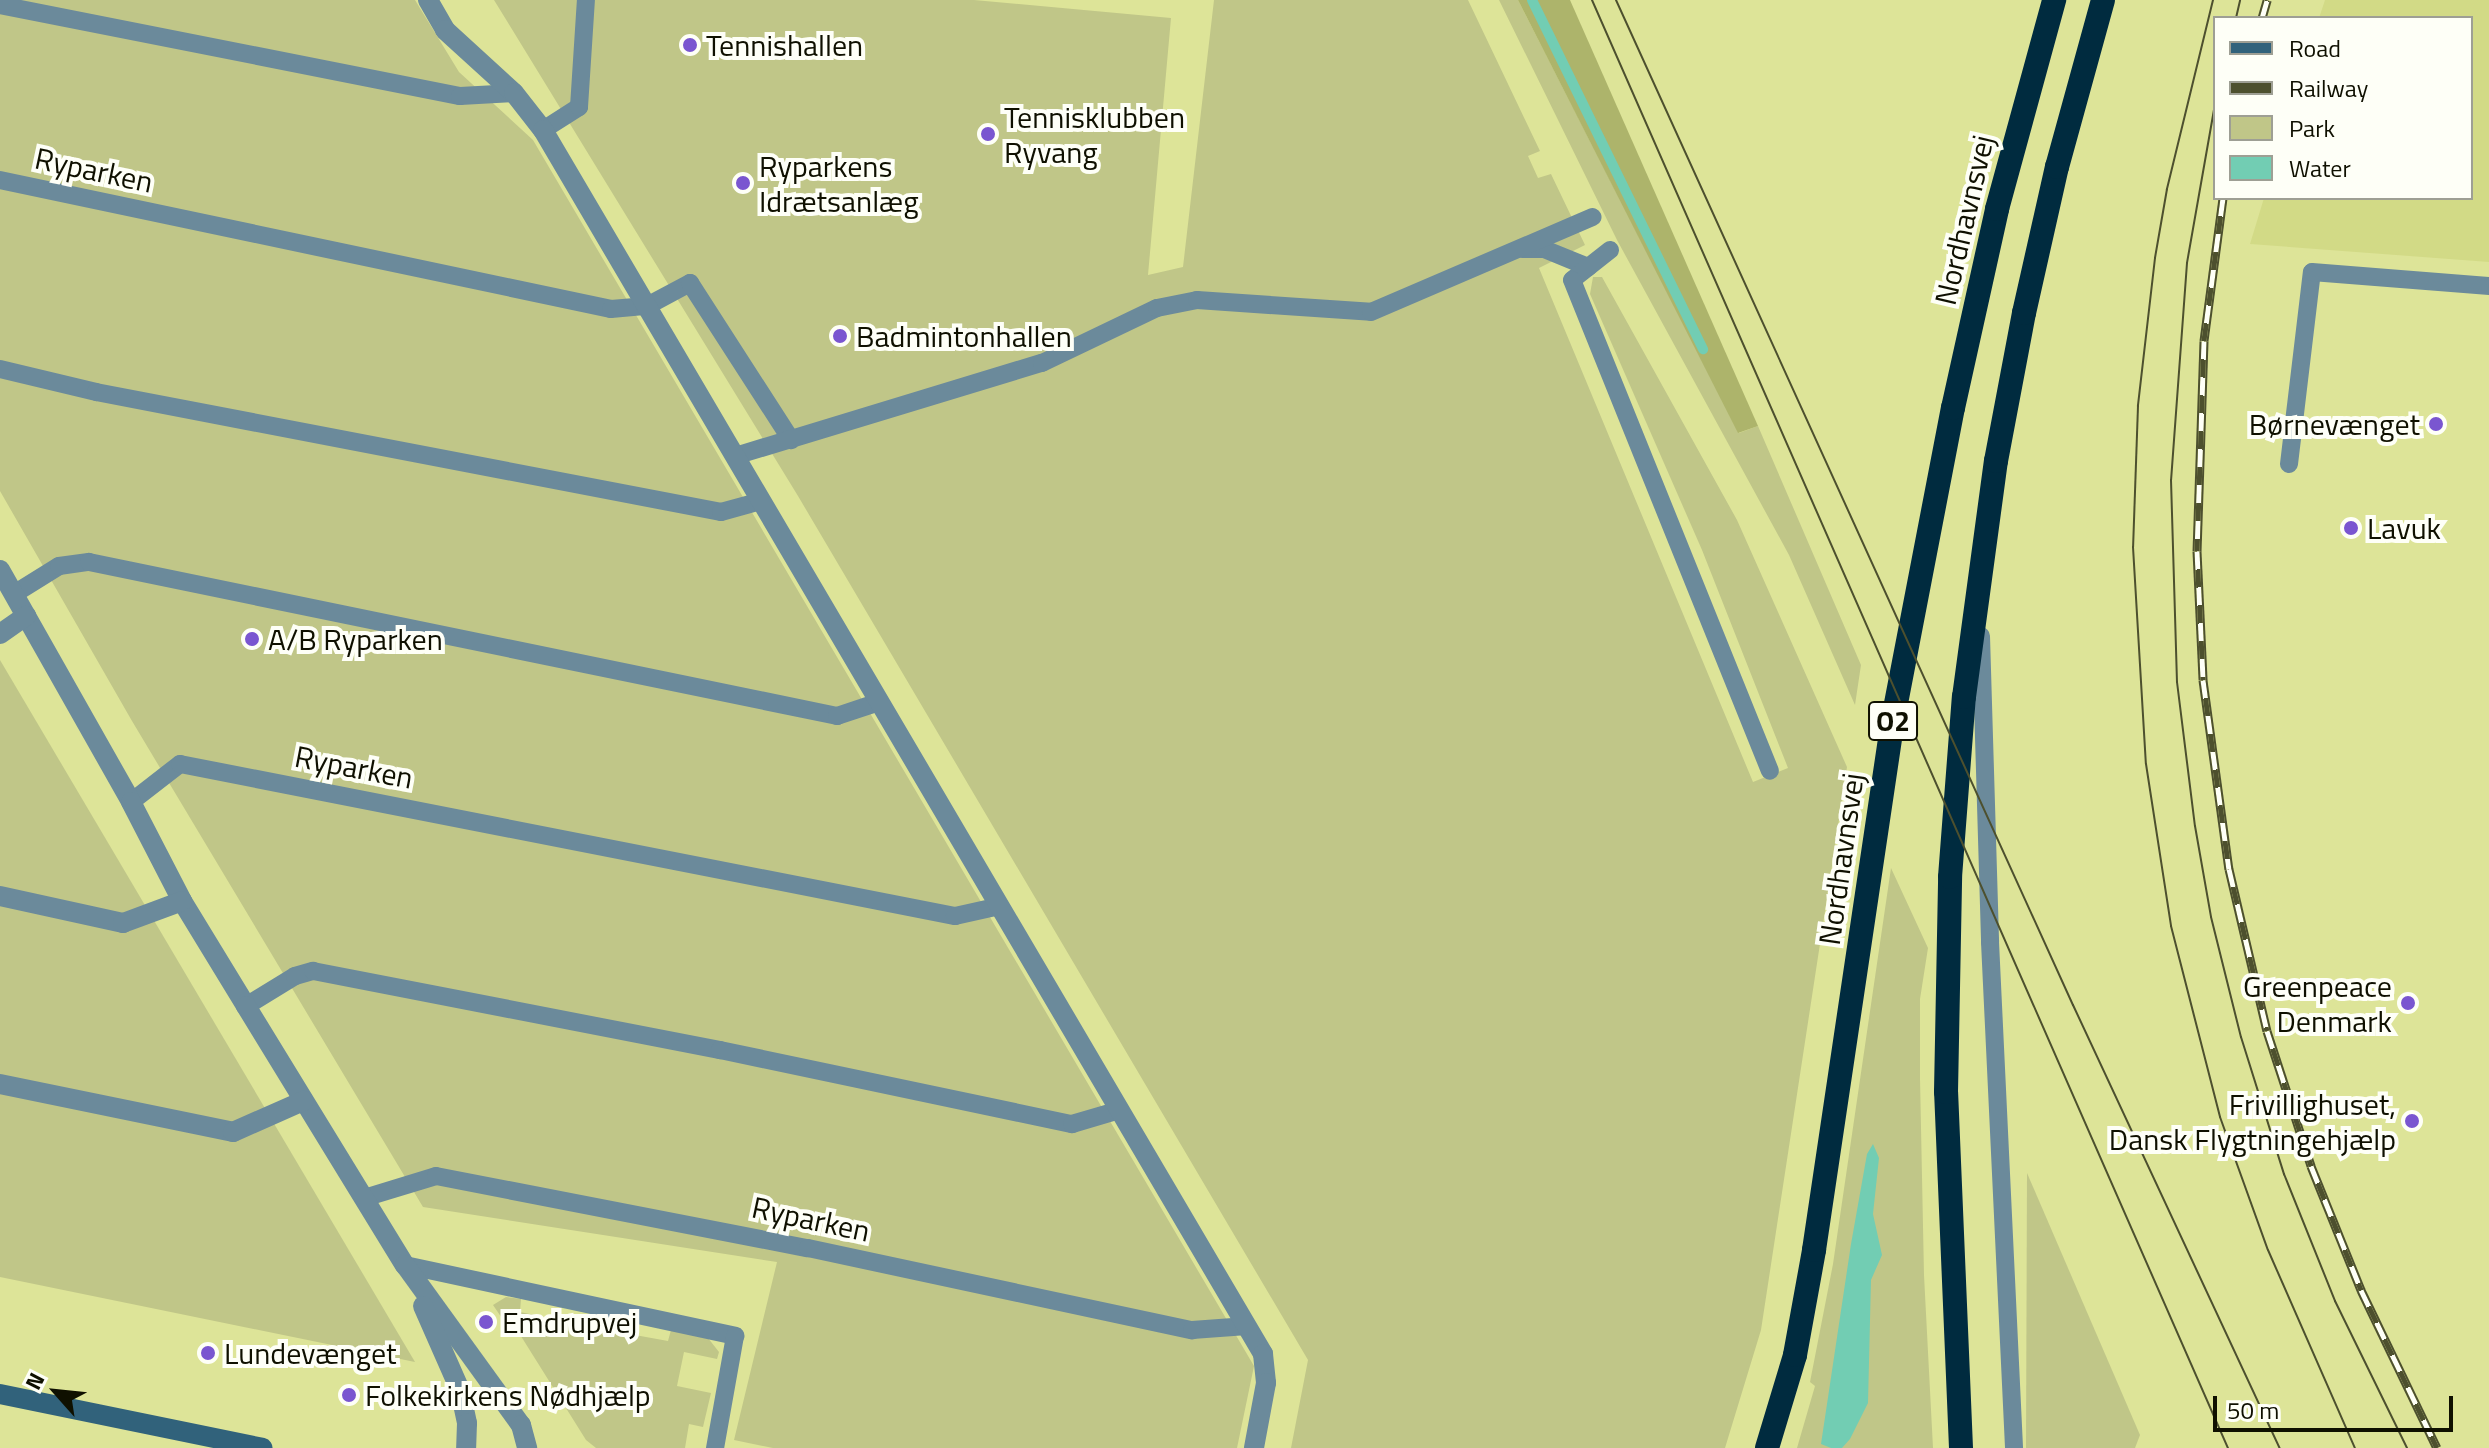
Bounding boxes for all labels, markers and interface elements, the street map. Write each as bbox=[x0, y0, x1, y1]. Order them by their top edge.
legend bbox=[2213, 16, 2473, 200]
place label: Tennishallen bbox=[706, 27, 863, 63]
text: Road bbox=[2289, 30, 2341, 66]
marker: Tennishallen bbox=[681, 36, 699, 54]
text: Railway bbox=[2289, 70, 2368, 106]
place label: Tennisklubben Ryvang bbox=[1004, 99, 1185, 170]
text: Park bbox=[2289, 110, 2335, 146]
marker: Tennisklubben Ryvang bbox=[979, 125, 997, 143]
street label: Nordhavnsvej bbox=[1927, 132, 2001, 308]
street label: Ryparken bbox=[32, 140, 156, 200]
place label: Ryparkens Idrætsanlæg bbox=[759, 148, 919, 218]
text: Water bbox=[2289, 150, 2351, 186]
marker: Ryparkens Idrætsanlæg bbox=[734, 174, 752, 192]
place label: Badmintonhallen bbox=[856, 318, 1072, 354]
marker: Badmintonhallen bbox=[831, 327, 849, 345]
place label: Børnevænget bbox=[2249, 406, 2420, 442]
marker: Børnevænget bbox=[2427, 415, 2445, 433]
place label: Lavuk bbox=[2367, 510, 2441, 546]
marker: Lavuk bbox=[2342, 519, 2360, 537]
place label: A/B Ryparken bbox=[268, 621, 443, 657]
marker: A/B Ryparken bbox=[243, 630, 261, 648]
road number: O2 bbox=[1867, 697, 1919, 745]
street label: Ryparken bbox=[292, 738, 416, 796]
street label: Nordhavnsvej bbox=[1811, 771, 1871, 947]
place label: Greenpeace Denmark bbox=[2243, 968, 2392, 1038]
marker: Greenpeace Denmark bbox=[2399, 994, 2417, 1012]
place label: Frivillighuset, Dansk Flygtningehjælp bbox=[2109, 1086, 2396, 1156]
marker: Frivillighuset, Dansk Flygtningehjælp bbox=[2403, 1112, 2421, 1130]
street label: Ryparken bbox=[749, 1189, 873, 1249]
place label: Emdrupvej bbox=[502, 1304, 637, 1340]
marker: Emdrupvej bbox=[477, 1313, 495, 1331]
place label: Lundevænget bbox=[224, 1335, 396, 1371]
marker: Lundevænget bbox=[199, 1344, 217, 1362]
north arrow bbox=[16, 1352, 96, 1432]
text: N bbox=[16, 1367, 53, 1396]
place label: Folkekirkens Nødhjælp bbox=[365, 1377, 651, 1413]
scale bar bbox=[2217, 1380, 2457, 1430]
marker: Folkekirkens Nødhjælp bbox=[340, 1386, 358, 1404]
text: 50 m bbox=[2227, 1392, 2279, 1428]

